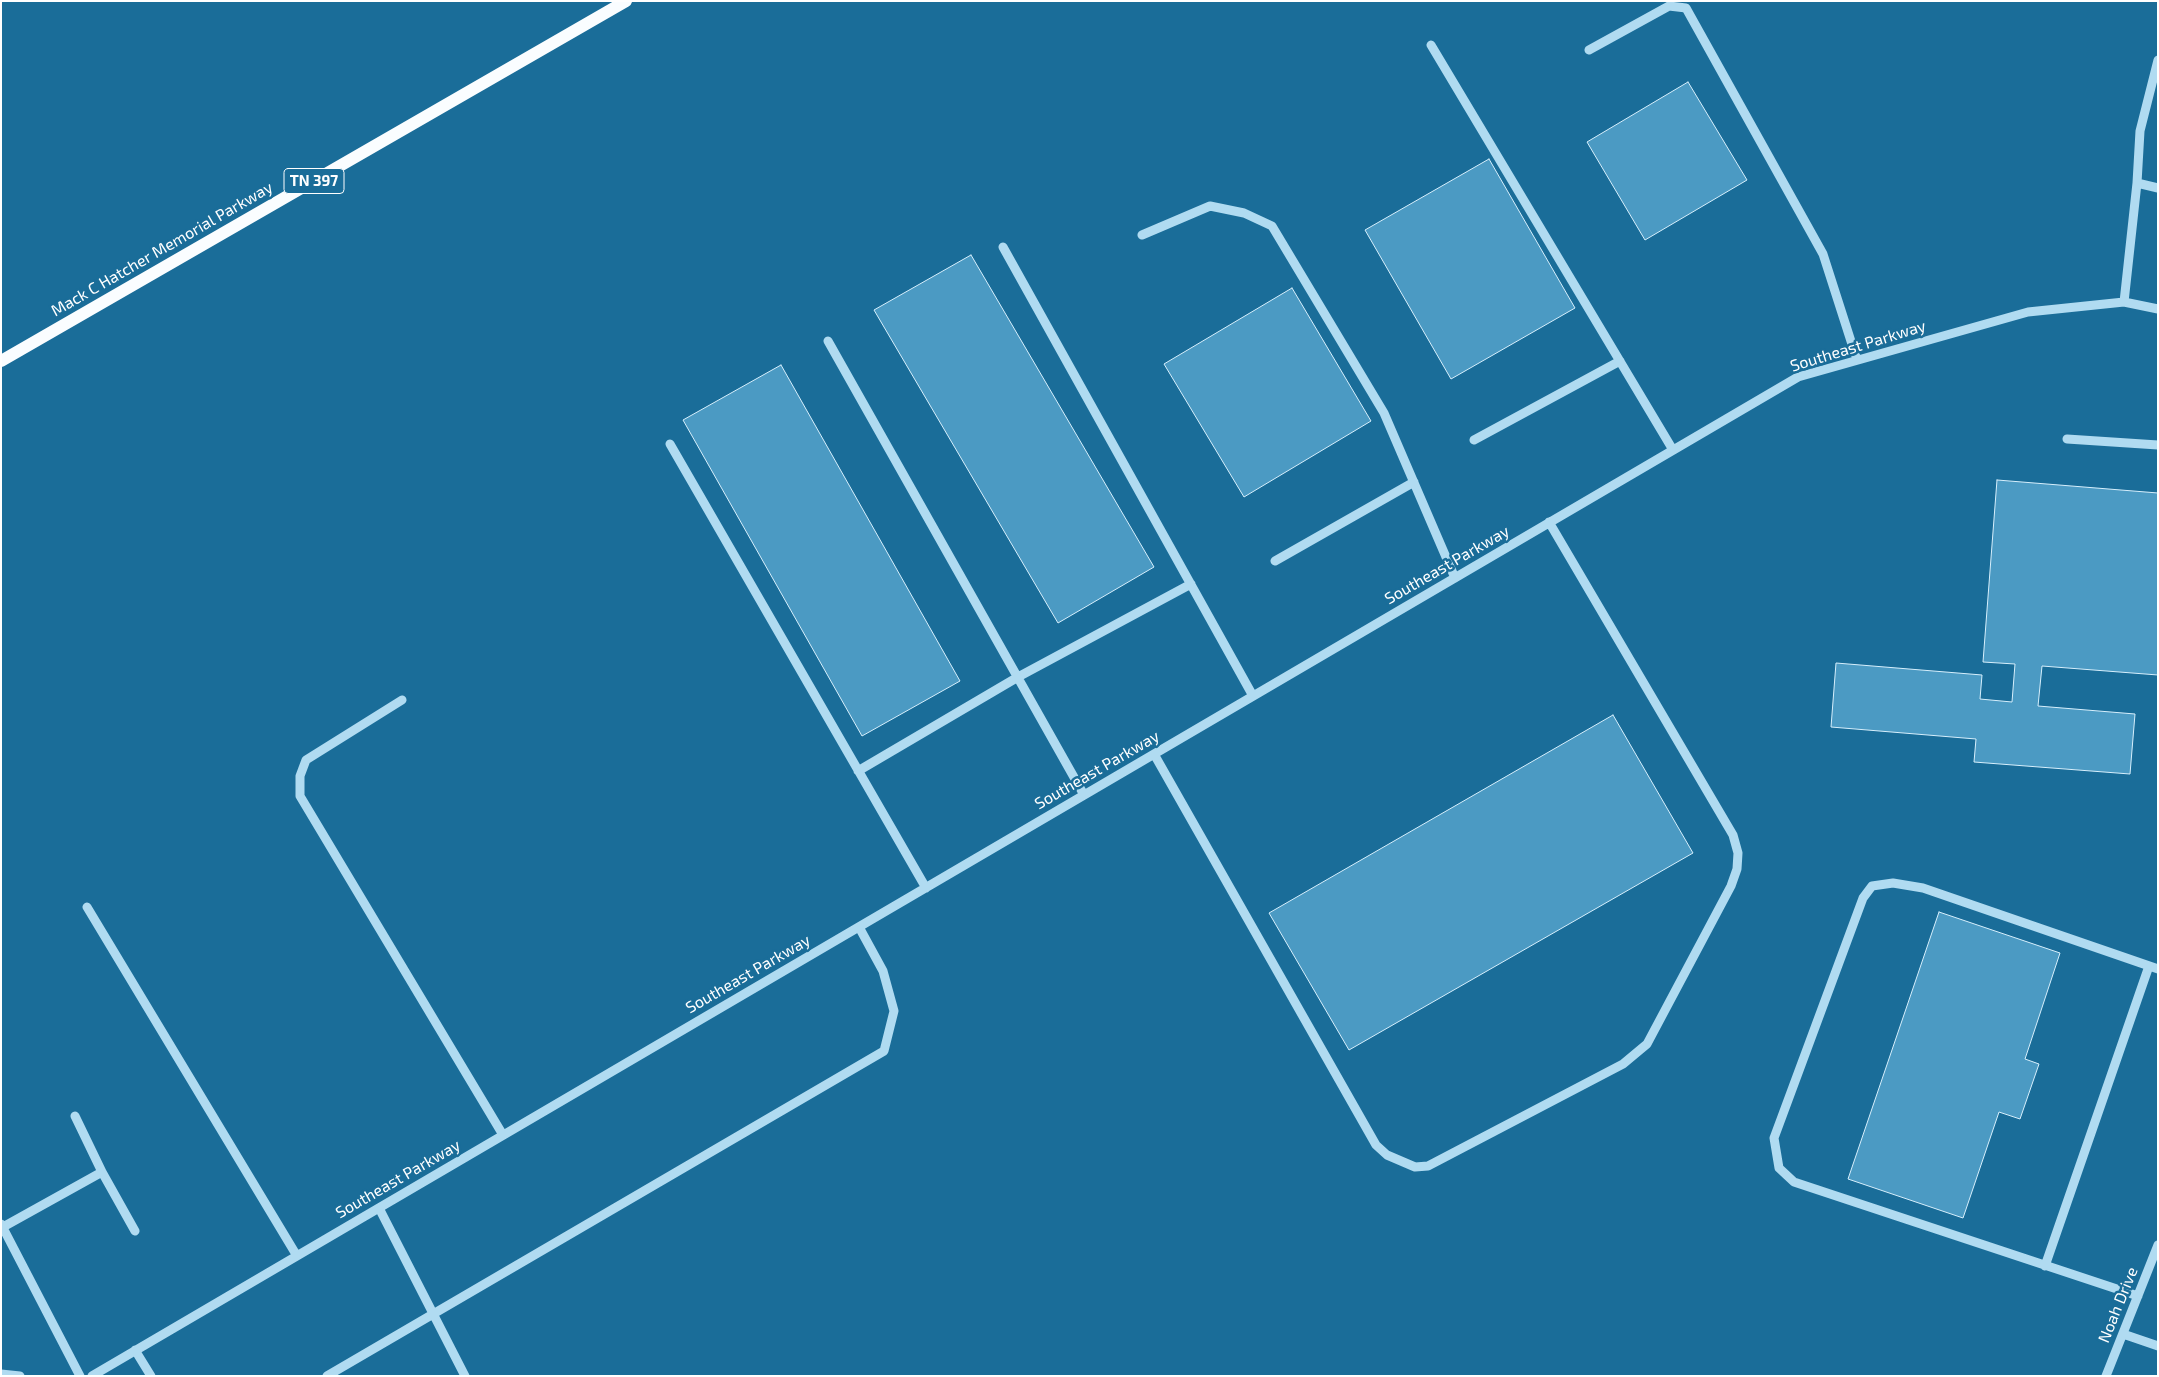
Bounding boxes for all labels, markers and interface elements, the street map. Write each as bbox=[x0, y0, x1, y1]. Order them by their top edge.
road number: TN 397 bbox=[284, 168, 344, 194]
street label: Mack C Hatcher Memorial Parkway bbox=[48, 178, 276, 320]
street label: Southeast Parkway bbox=[1788, 316, 1928, 376]
street label: Southeast Parkway bbox=[1381, 521, 1513, 609]
street label: Southeast Parkway bbox=[1031, 726, 1163, 814]
street label: Southeast Parkway bbox=[682, 930, 814, 1018]
street label: Southeast Parkway bbox=[332, 1135, 464, 1223]
street label: Noah Drive bbox=[2094, 1264, 2142, 1346]

